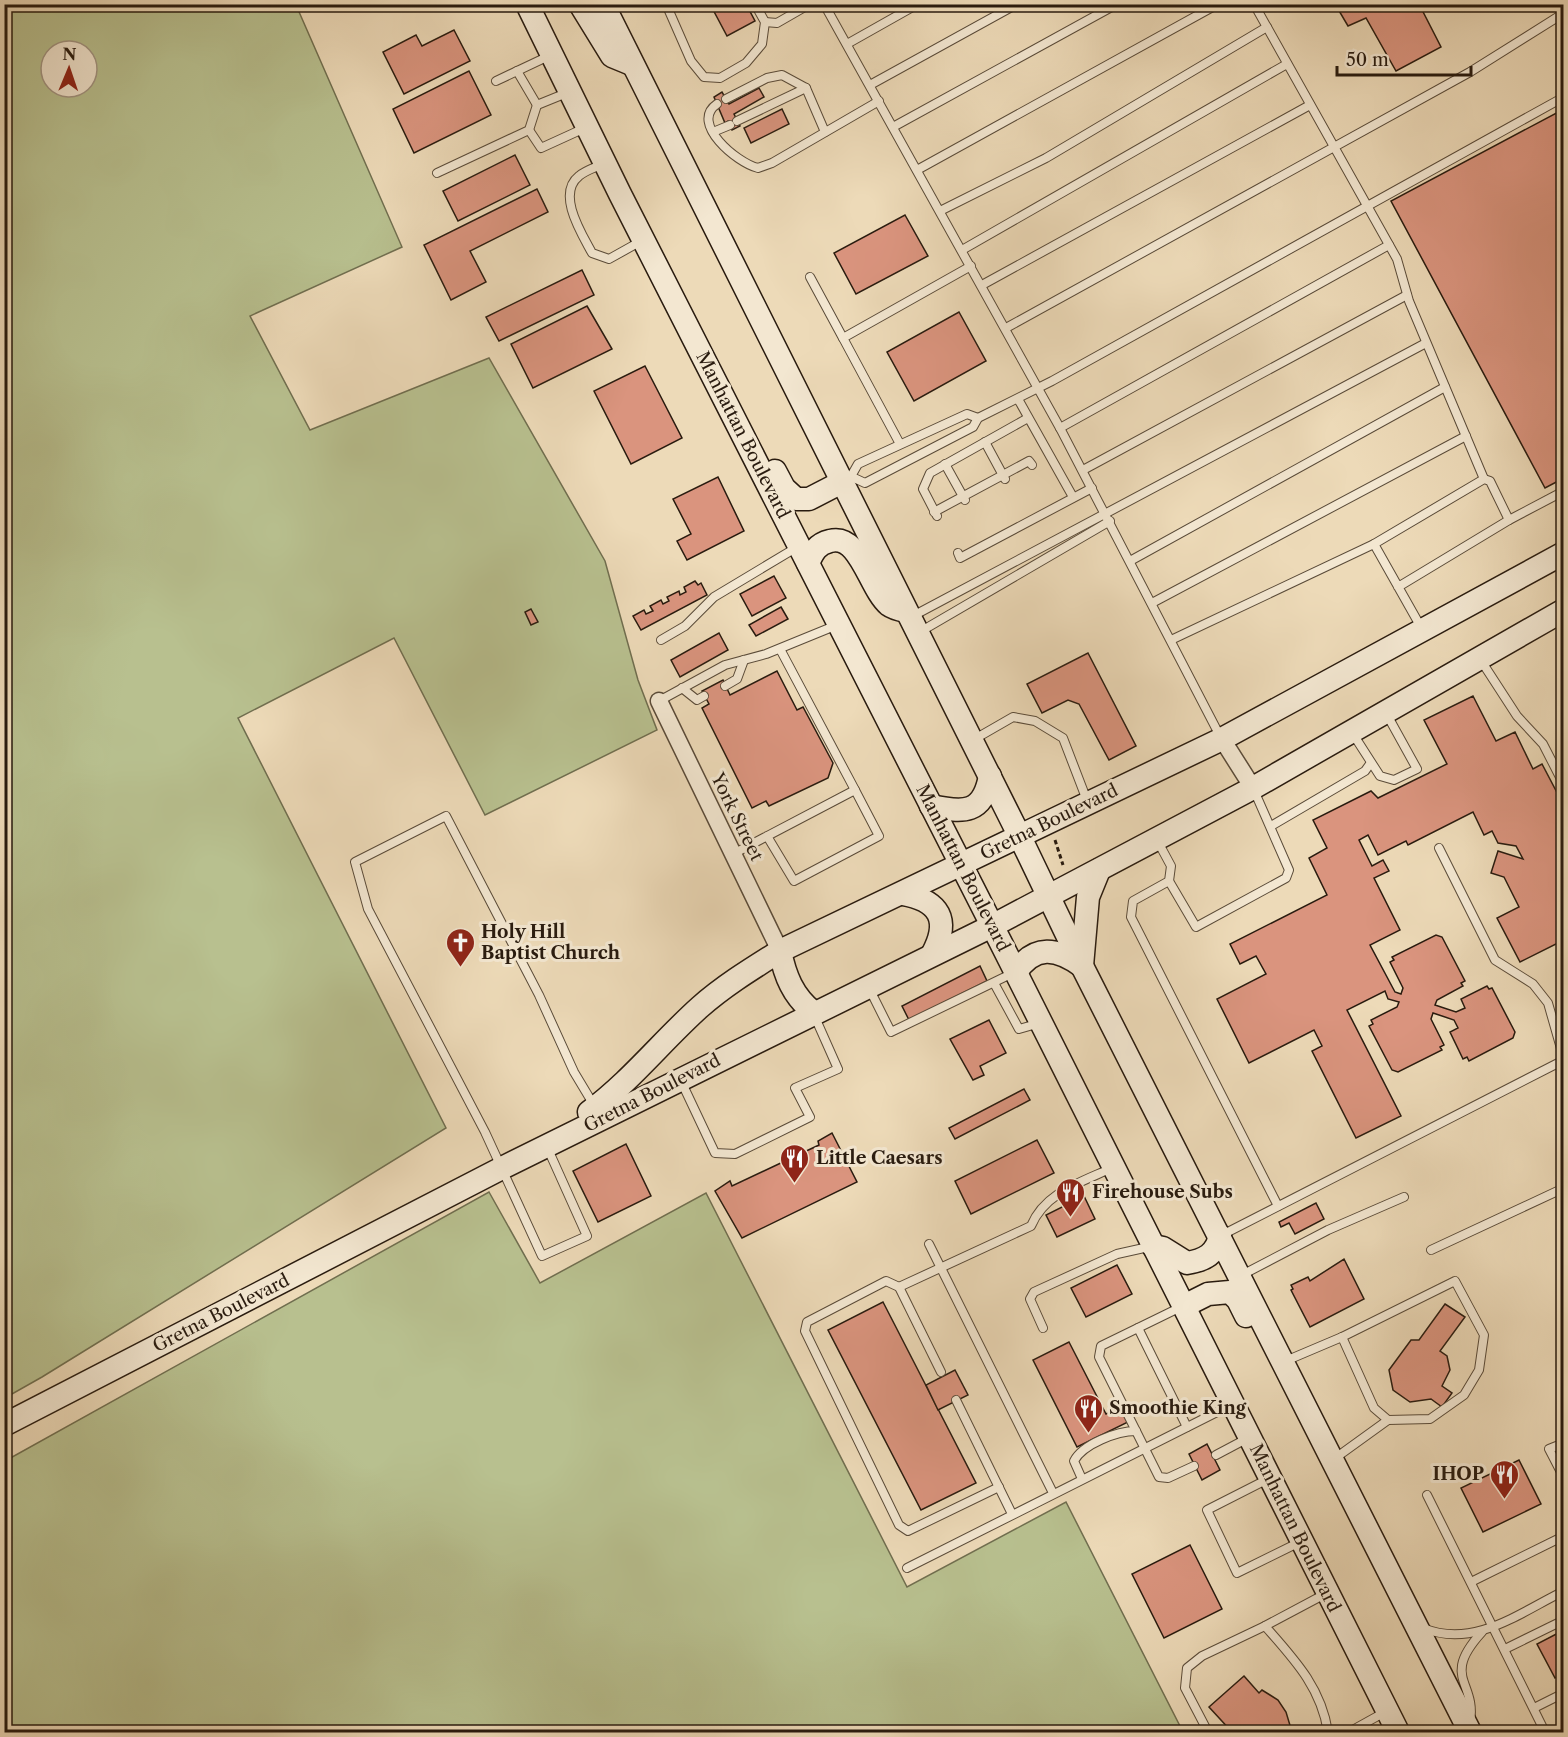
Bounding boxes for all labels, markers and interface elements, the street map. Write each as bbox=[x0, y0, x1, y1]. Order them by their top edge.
north arrow bbox=[39, 39, 99, 99]
scale bar bbox=[1337, 39, 1470, 77]
text: N bbox=[62, 44, 77, 64]
text: 50 m bbox=[1346, 49, 1389, 71]
street label: Manhattan Boulevard bbox=[691, 348, 795, 522]
street label: York Street bbox=[706, 769, 768, 865]
street label: Gretna Boulevard bbox=[977, 779, 1121, 865]
street label: Manhattan Boulevard bbox=[911, 781, 1015, 955]
place label: Holy Hill Baptist Church bbox=[481, 921, 621, 964]
church icon: Holy Hill Baptist Church bbox=[444, 926, 476, 968]
street label: Gretna Boulevard bbox=[580, 1049, 724, 1137]
restaurant icon: Little Caesars bbox=[779, 1142, 811, 1184]
place label: Little Caesars bbox=[816, 1147, 943, 1169]
restaurant icon: Firehouse Subs bbox=[1055, 1176, 1087, 1218]
place label: Firehouse Subs bbox=[1092, 1181, 1233, 1203]
street label: Gretna Boulevard bbox=[149, 1269, 293, 1357]
restaurant icon: Smoothie King bbox=[1072, 1392, 1104, 1434]
place label: Smoothie King bbox=[1109, 1397, 1247, 1419]
street label: Manhattan Boulevard bbox=[1245, 1440, 1345, 1616]
restaurant icon: IHOP bbox=[1489, 1458, 1521, 1500]
place label: IHOP bbox=[1433, 1463, 1484, 1485]

